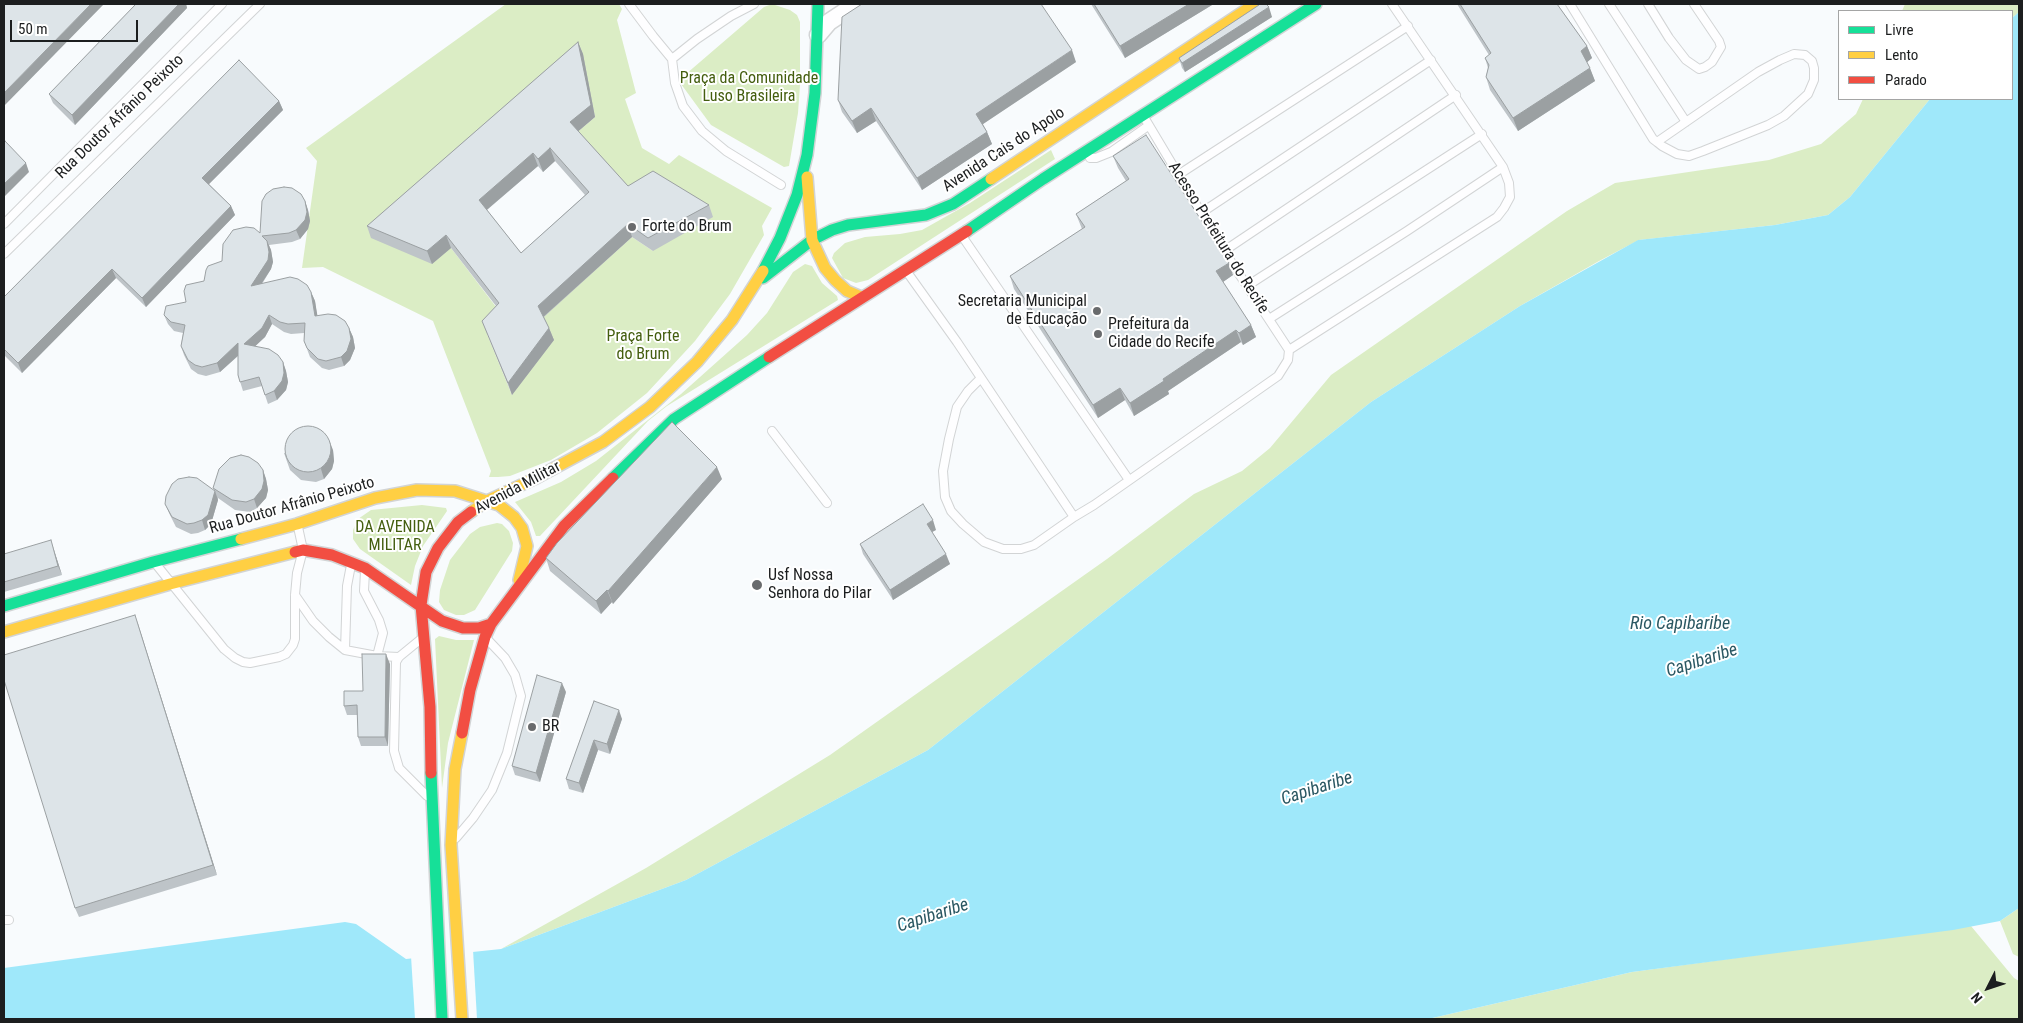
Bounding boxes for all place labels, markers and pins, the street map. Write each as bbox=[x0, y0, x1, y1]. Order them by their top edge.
place label: Forte do Brum bbox=[642, 217, 732, 237]
marker: Forte do Brum bbox=[626, 221, 638, 233]
place label: Secretaria Municipal de Educação bbox=[958, 292, 1087, 330]
marker: Secretaria Municipal de Educação bbox=[1091, 305, 1103, 317]
place label: Prefeitura da Cidade do Recife bbox=[1108, 315, 1215, 353]
marker: Prefeitura da Cidade do Recife bbox=[1092, 328, 1104, 340]
place label: Usf Nossa Senhora do Pilar bbox=[768, 566, 872, 604]
marker: Usf Nossa Senhora do Pilar bbox=[750, 578, 764, 592]
place label: BR bbox=[542, 717, 559, 737]
marker: BR bbox=[526, 721, 538, 733]

